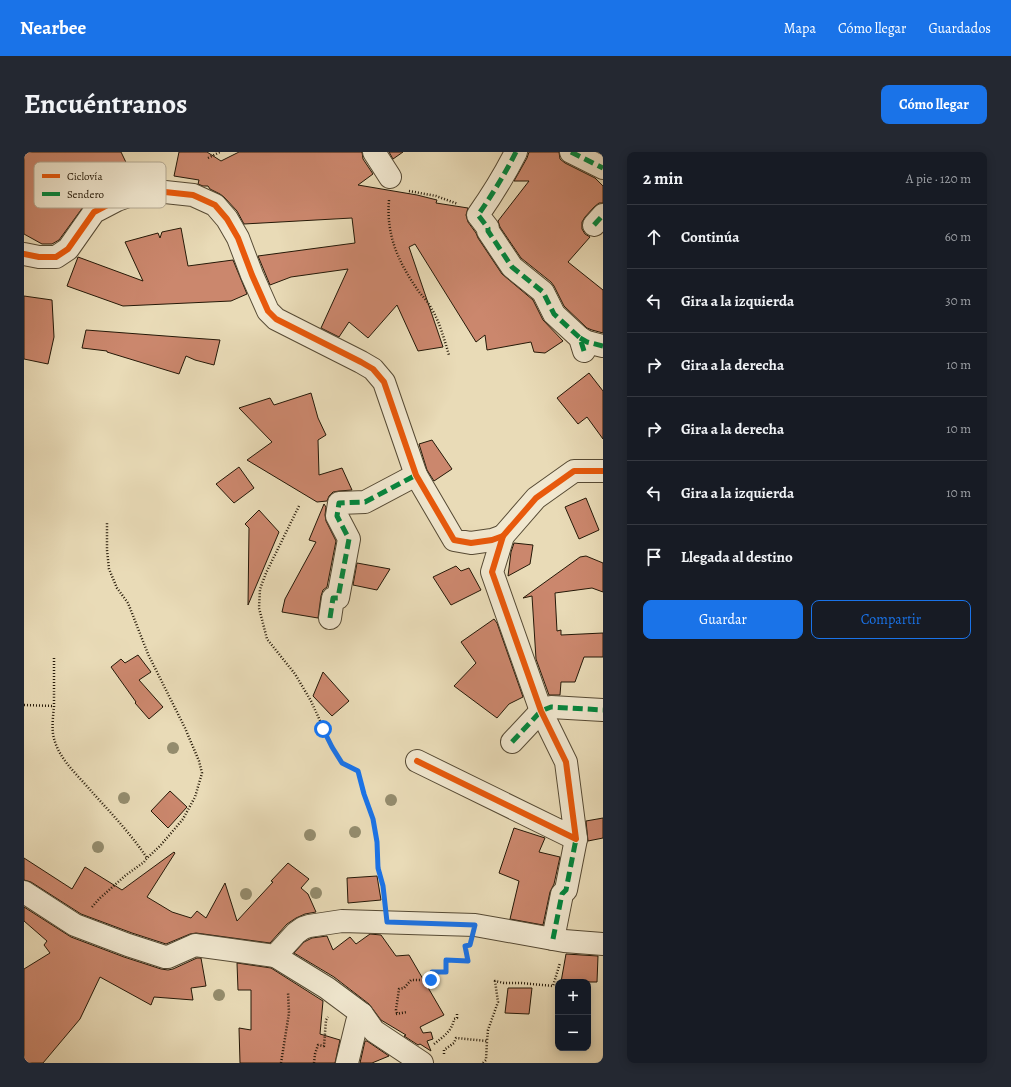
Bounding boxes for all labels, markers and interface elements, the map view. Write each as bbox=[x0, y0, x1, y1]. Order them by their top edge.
text: Nearbee bbox=[20, 15, 86, 41]
text: Mapa bbox=[784, 19, 816, 38]
text: Cómo llegar bbox=[838, 19, 906, 38]
text: Guardados bbox=[928, 19, 991, 38]
text: Encuéntranos bbox=[24, 85, 188, 123]
button: Cómo llegar bbox=[881, 85, 987, 124]
legend bbox=[34, 162, 166, 208]
text: 2 min bbox=[643, 167, 683, 190]
text: Ciclovía bbox=[67, 169, 103, 184]
text: A pie · 120 m bbox=[906, 170, 971, 187]
text: Sendero bbox=[67, 187, 105, 202]
icon: ahead bbox=[643, 226, 665, 248]
text: Continúa bbox=[681, 227, 739, 247]
text: 60 m bbox=[945, 228, 971, 245]
icon: left bbox=[643, 290, 665, 312]
text: Gira a la izquierda bbox=[681, 291, 794, 311]
text: 30 m bbox=[945, 292, 971, 309]
icon: right bbox=[643, 354, 665, 376]
text: Gira a la derecha bbox=[681, 355, 784, 375]
text: 10 m bbox=[946, 356, 971, 373]
icon: right bbox=[643, 418, 665, 440]
text: Gira a la derecha bbox=[681, 419, 784, 439]
text: 10 m bbox=[946, 420, 971, 437]
icon: left bbox=[643, 482, 665, 504]
text: Gira a la izquierda bbox=[681, 483, 794, 503]
text: 10 m bbox=[946, 484, 971, 501]
icon: arrive bbox=[643, 546, 665, 568]
text: Llegada al destino bbox=[681, 547, 793, 567]
button: Guardar bbox=[643, 600, 803, 639]
button: Compartir bbox=[811, 600, 971, 639]
route start bbox=[314, 720, 332, 738]
route end bbox=[422, 971, 440, 989]
map controls bbox=[555, 979, 591, 1051]
button: + bbox=[555, 979, 591, 1015]
button: − bbox=[555, 1015, 591, 1051]

